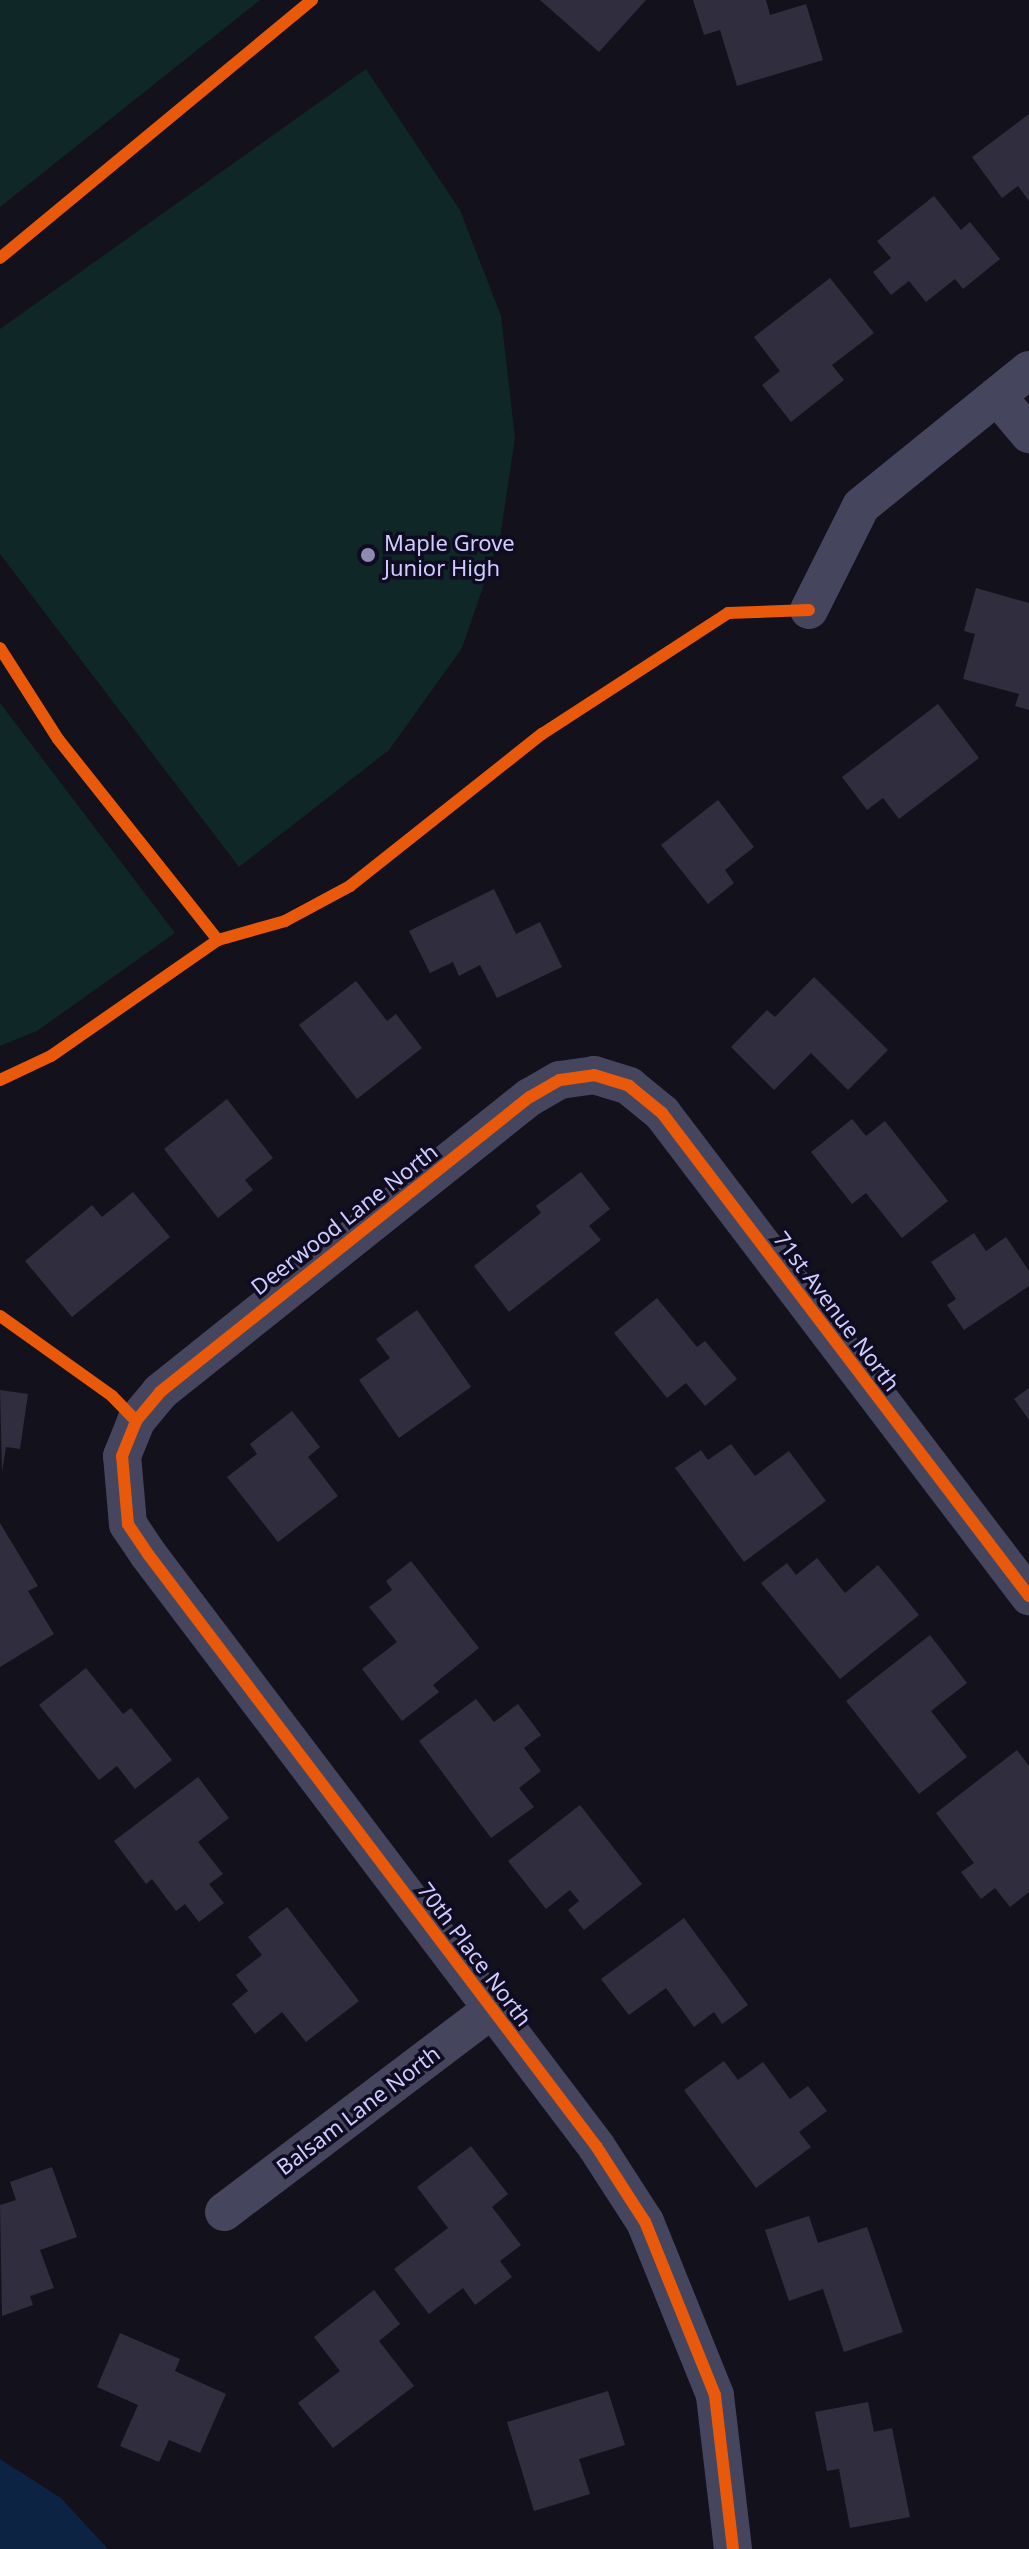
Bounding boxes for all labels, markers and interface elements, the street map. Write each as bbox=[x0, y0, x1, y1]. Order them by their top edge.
place label: Maple Grove Junior High bbox=[384, 529, 515, 580]
marker: Maple Grove Junior High bbox=[359, 546, 377, 564]
street label: Deerwood Lane North bbox=[245, 1138, 443, 1300]
street label: 71st Avenue North bbox=[768, 1226, 906, 1396]
street label: 70th Place North bbox=[412, 1877, 538, 2031]
street label: Balsam Lane North bbox=[271, 2040, 445, 2180]

